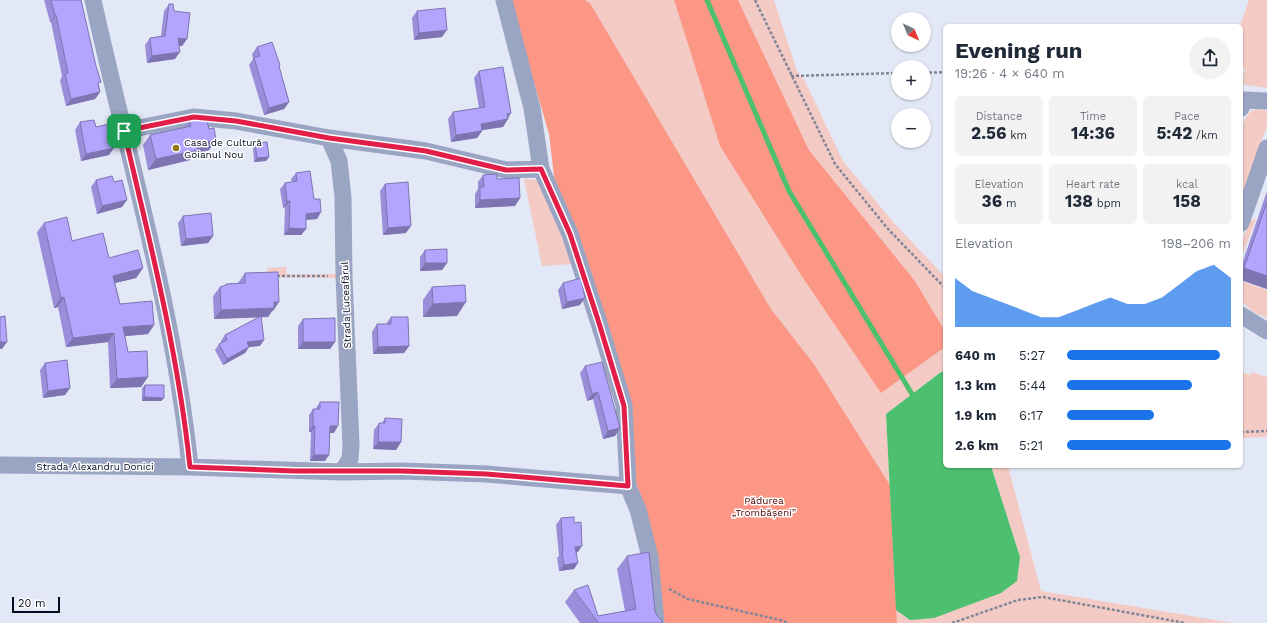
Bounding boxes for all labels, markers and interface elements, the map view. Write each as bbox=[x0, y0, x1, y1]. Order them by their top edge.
north arrow bbox=[891, 12, 931, 52]
map controls bbox=[891, 12, 931, 148]
button: share bbox=[1189, 37, 1231, 79]
text: Evening run bbox=[955, 38, 1083, 63]
button: + bbox=[891, 60, 931, 100]
text: 19:26 · 4 × 640 m bbox=[955, 66, 1065, 81]
button: − bbox=[891, 108, 931, 148]
text: Distance bbox=[976, 110, 1022, 123]
text: Time bbox=[1080, 110, 1106, 123]
text: Pace bbox=[1174, 110, 1200, 123]
pin bbox=[107, 114, 141, 148]
icon: arrive bbox=[113, 120, 135, 142]
text: 2.56 bbox=[971, 123, 1006, 143]
text: 14:36 bbox=[1071, 123, 1115, 143]
text: 5:42 bbox=[1156, 123, 1192, 143]
text: km bbox=[1006, 129, 1027, 142]
text: /km bbox=[1192, 129, 1218, 142]
place label: Casa de Cultură Goianul Nou bbox=[184, 137, 262, 160]
marker: Casa de Cultură Goianul Nou bbox=[171, 143, 181, 153]
text: Elevation bbox=[974, 178, 1024, 191]
text: Heart rate bbox=[1066, 178, 1120, 191]
text: kcal bbox=[1176, 178, 1198, 191]
text: 36 bbox=[982, 191, 1002, 211]
text: 138 bbox=[1065, 191, 1093, 211]
text: 158 bbox=[1173, 191, 1201, 211]
text: m bbox=[1002, 197, 1016, 210]
text: bpm bbox=[1093, 197, 1121, 210]
text: Elevation bbox=[955, 236, 1013, 251]
text: 198–206 m bbox=[1161, 236, 1231, 251]
street label: Strada Luceafărul bbox=[339, 261, 353, 349]
text: 640 m bbox=[955, 348, 996, 363]
text: 5:27 bbox=[1019, 348, 1045, 363]
text: 1.3 km bbox=[955, 378, 996, 393]
text: 5:44 bbox=[1019, 378, 1046, 393]
text: 1.9 km bbox=[955, 408, 996, 423]
text: 6:17 bbox=[1019, 408, 1043, 423]
text: 2.6 km bbox=[955, 438, 999, 453]
text: 5:21 bbox=[1019, 438, 1043, 453]
street label: Strada Alexandru Donici bbox=[36, 461, 154, 472]
park label: Pădurea „Trombășeni” bbox=[732, 495, 796, 518]
scale bar bbox=[12, 595, 60, 614]
text: 20 m bbox=[18, 597, 46, 610]

